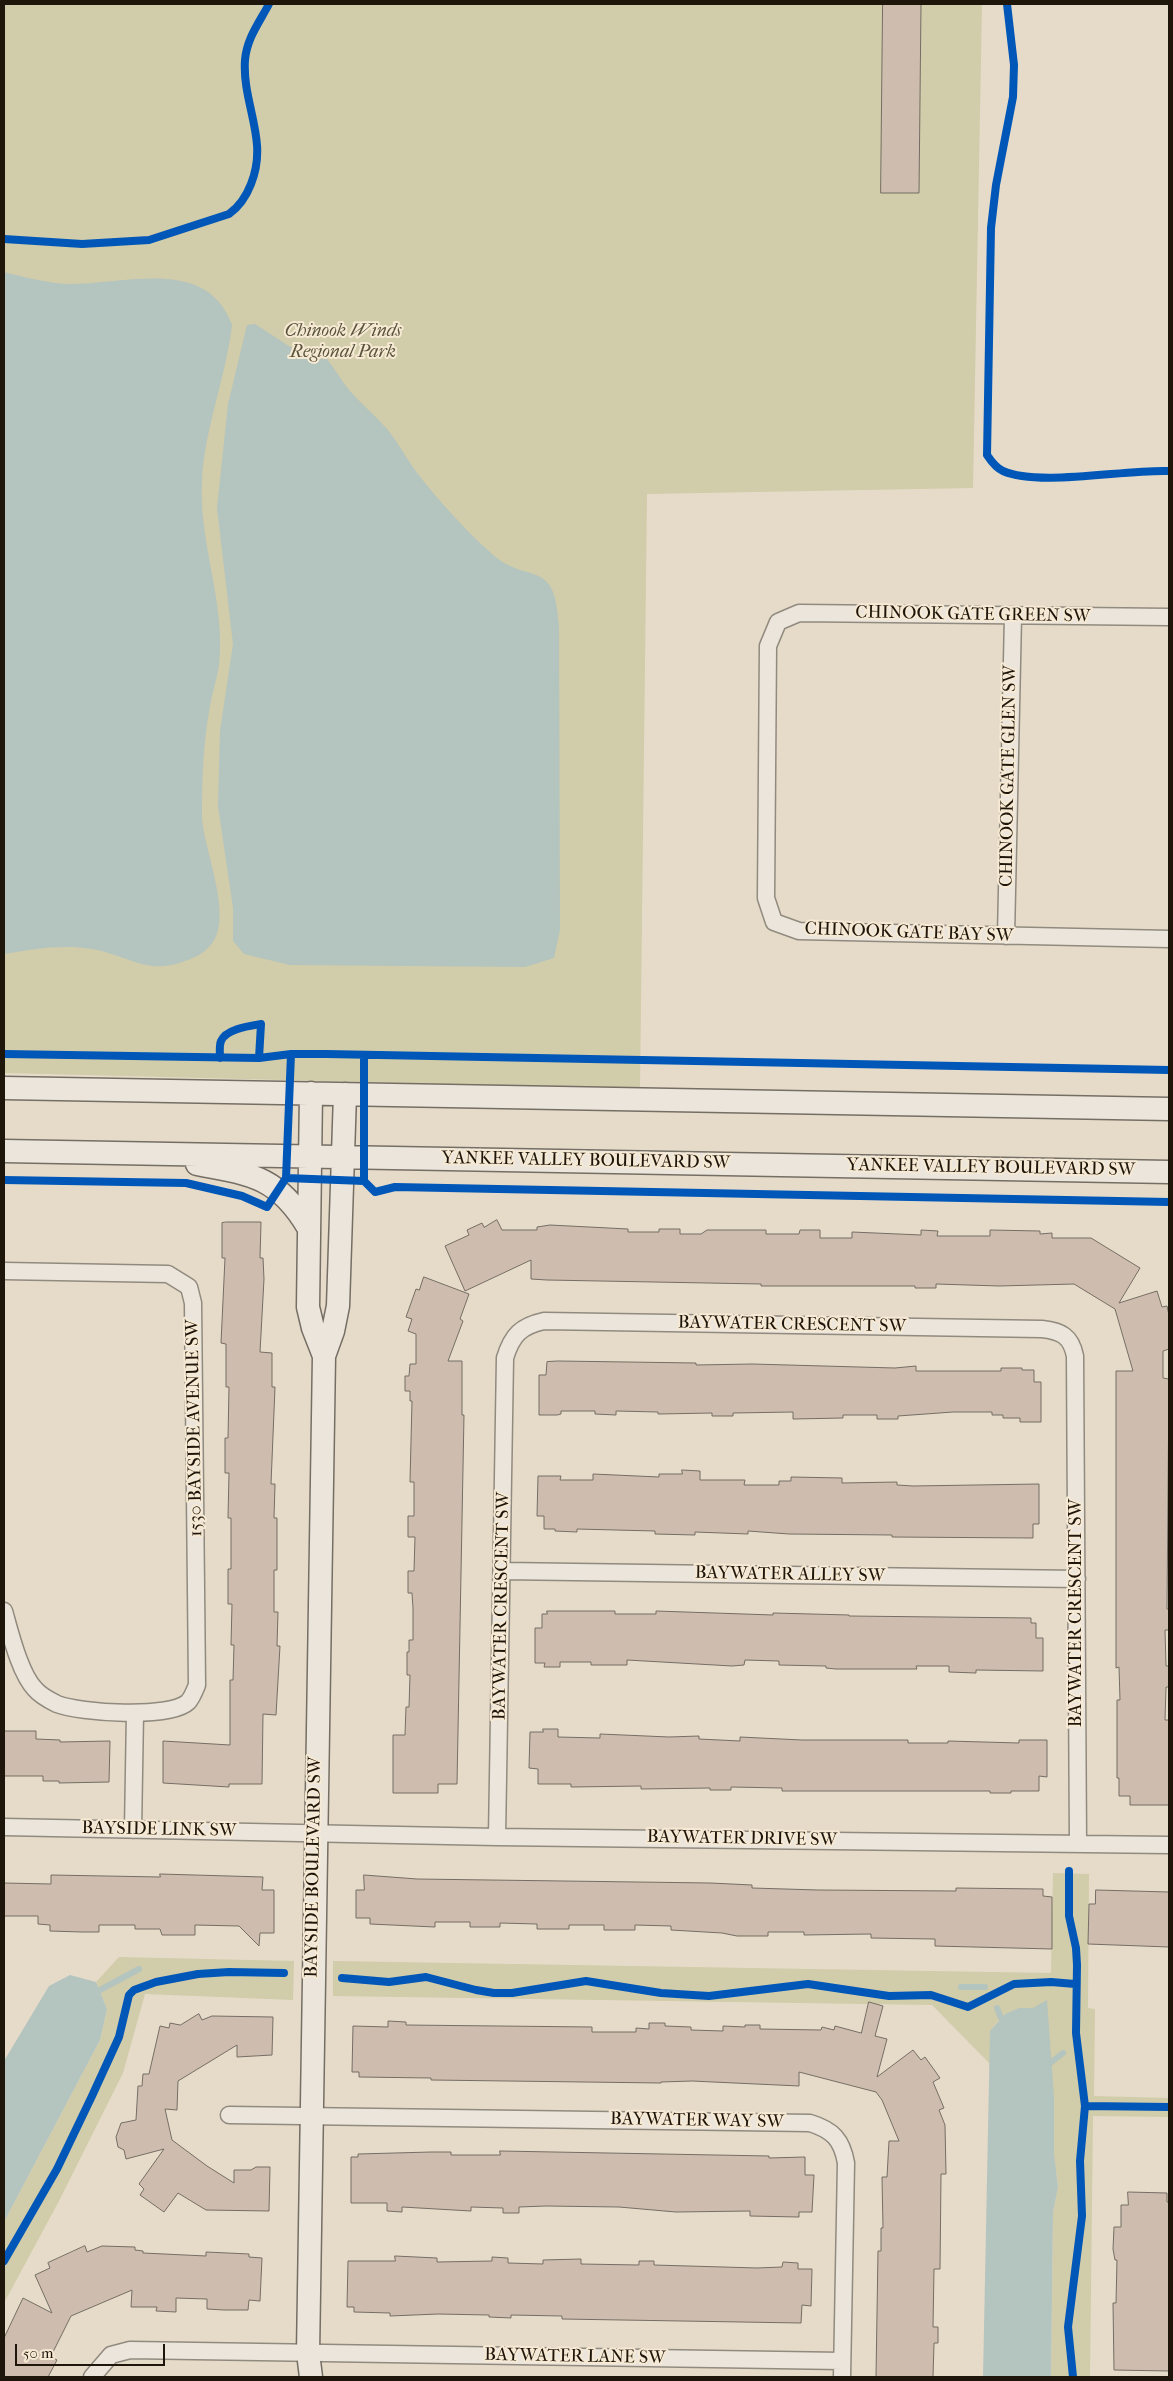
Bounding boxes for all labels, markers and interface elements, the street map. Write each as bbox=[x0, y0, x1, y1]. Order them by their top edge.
park label: Chinook Winds Regional Park bbox=[285, 321, 401, 364]
street label: CHINOOK GATE GREEN SW bbox=[855, 602, 1091, 628]
street label: CHINOOK GATE GLEN SW bbox=[996, 665, 1022, 887]
street label: CHINOOK GATE BAY SW bbox=[804, 919, 1014, 947]
street label: YANKEE VALLEY BOULEVARD SW bbox=[441, 1148, 731, 1174]
street label: YANKEE VALLEY BOULEVARD SW bbox=[846, 1155, 1136, 1181]
street label: BAYWATER CRESCENT SW bbox=[678, 1312, 906, 1338]
street label: 1530 BAYSIDE AVENUE SW bbox=[182, 1319, 208, 1537]
street label: BAYWATER CRESCENT SW bbox=[489, 1492, 515, 1720]
street label: BAYWATER CRESCENT SW bbox=[1066, 1499, 1088, 1727]
street label: BAYWATER ALLEY SW bbox=[695, 1563, 885, 1587]
street label: BAYSIDE BOULEVARD SW bbox=[301, 1756, 327, 1978]
street label: BAYSIDE LINK SW bbox=[81, 1818, 237, 1842]
street label: BAYWATER DRIVE SW bbox=[647, 1827, 837, 1851]
street label: BAYWATER WAY SW bbox=[610, 2109, 784, 2133]
scale bar bbox=[18, 2334, 168, 2366]
text: 50 m bbox=[23, 2344, 53, 2362]
street label: BAYWATER LANE SW bbox=[484, 2345, 666, 2369]

